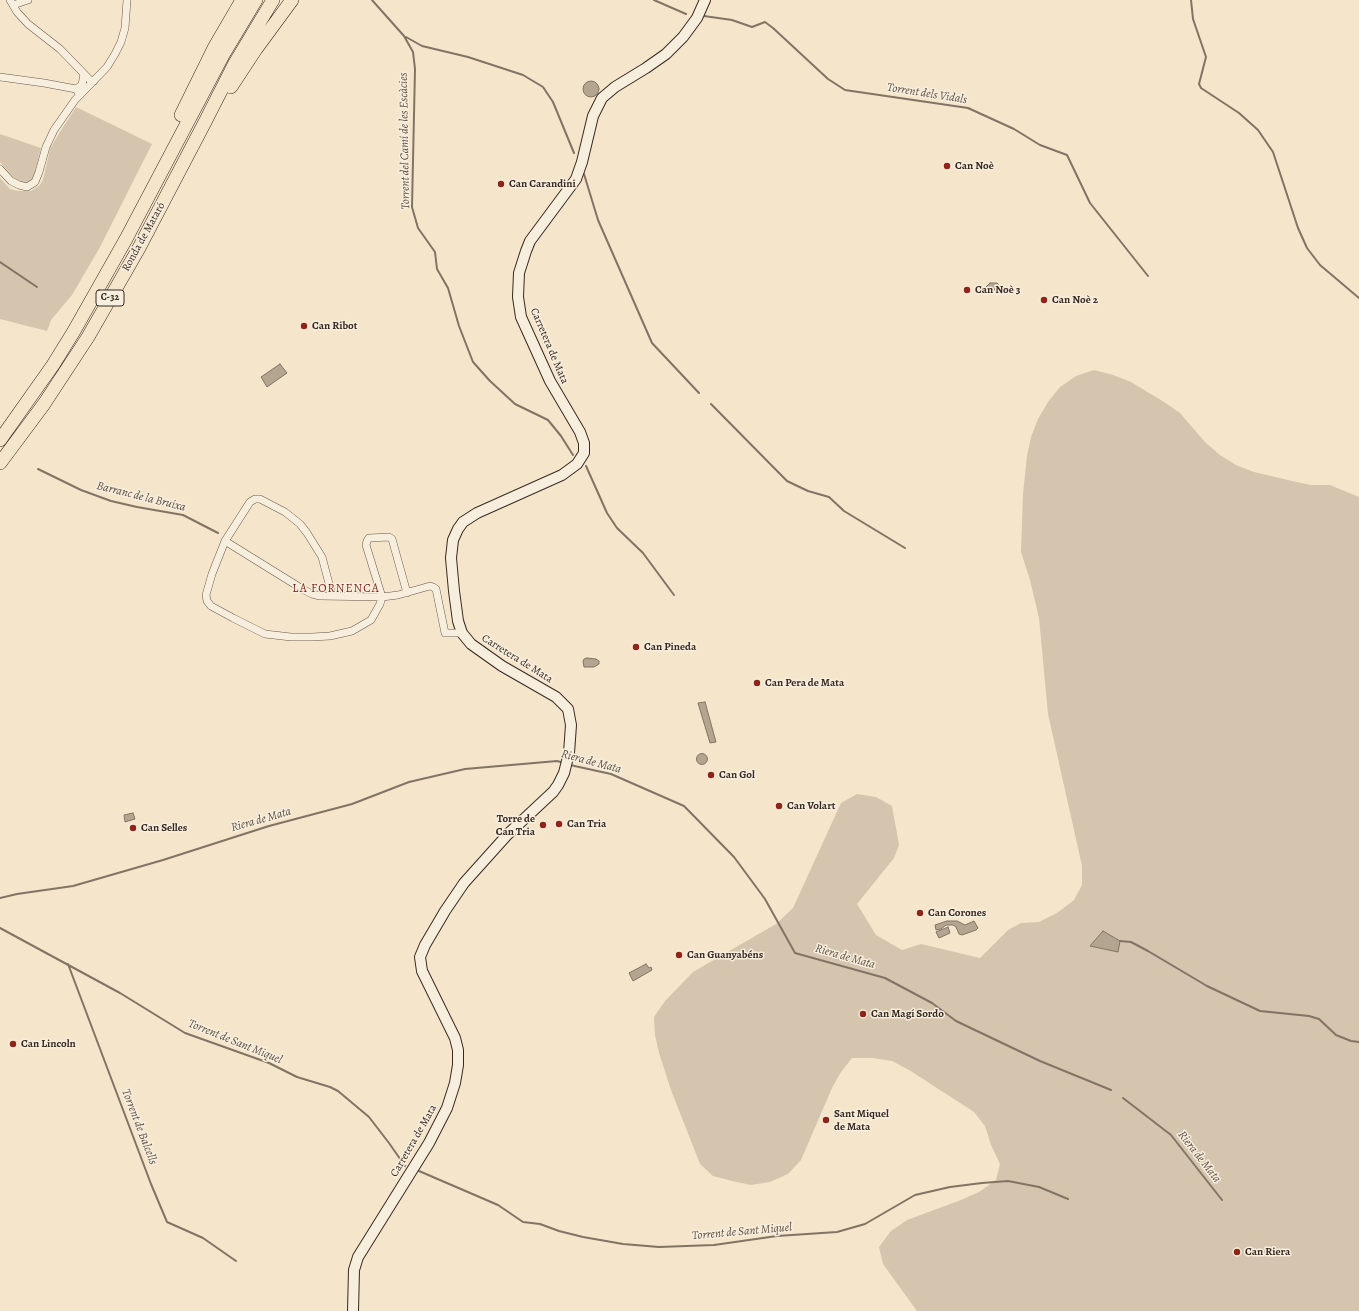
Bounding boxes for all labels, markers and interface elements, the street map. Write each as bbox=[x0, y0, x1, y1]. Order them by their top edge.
water label: Torrent del Camí de les Escàcies bbox=[397, 72, 413, 210]
water label: Torrent dels Vidals bbox=[886, 81, 968, 107]
place label: Can Noè bbox=[955, 159, 994, 173]
marker: Can Noè bbox=[942, 161, 952, 171]
place label: Can Carandini bbox=[509, 177, 576, 191]
marker: Can Carandini bbox=[496, 179, 506, 189]
street label: Ronda de Mataró bbox=[120, 200, 168, 274]
place label: Can Noè 3 bbox=[975, 283, 1020, 297]
marker: Can Noè 3 bbox=[962, 285, 972, 295]
road number: C-32 bbox=[96, 290, 124, 306]
place label: Can Noè 2 bbox=[1052, 293, 1098, 307]
marker: Can Noè 2 bbox=[1039, 295, 1049, 305]
street label: Carretera de Mata bbox=[527, 306, 571, 386]
place label: Can Ribot bbox=[312, 319, 357, 333]
marker: Can Ribot bbox=[299, 321, 309, 331]
water label: Barranc de la Bruixa bbox=[95, 479, 187, 515]
district label: LA FORNENCA bbox=[292, 582, 380, 596]
street label: Carretera de Mata bbox=[479, 632, 555, 686]
place label: Can Pineda bbox=[644, 640, 696, 654]
marker: Can Pineda bbox=[631, 642, 641, 652]
place label: Can Pera de Mata bbox=[765, 676, 844, 690]
marker: Can Pera de Mata bbox=[752, 678, 762, 688]
water label: Riera de Mata bbox=[559, 747, 623, 777]
place label: Can Gol bbox=[719, 768, 755, 782]
marker: Can Gol bbox=[706, 770, 716, 780]
place label: Can Volart bbox=[787, 799, 835, 813]
marker: Can Volart bbox=[774, 801, 784, 811]
water label: Riera de Mata bbox=[229, 805, 293, 835]
place label: Torre de Can Tria bbox=[496, 812, 535, 838]
place label: Can Tria bbox=[567, 817, 606, 831]
marker: Can Tria bbox=[554, 819, 564, 829]
marker: Torre de Can Tria bbox=[538, 820, 548, 830]
place label: Can Selles bbox=[141, 821, 187, 835]
marker: Can Selles bbox=[128, 823, 138, 833]
place label: Can Corones bbox=[928, 906, 986, 920]
marker: Can Corones bbox=[915, 908, 925, 918]
water label: Riera de Mata bbox=[813, 942, 877, 972]
place label: Can Guanyabéns bbox=[687, 948, 763, 962]
marker: Can Guanyabéns bbox=[674, 950, 684, 960]
place label: Can Magí Sordo bbox=[871, 1007, 944, 1021]
marker: Can Magí Sordo bbox=[858, 1009, 868, 1019]
water label: Torrent de Sant Miquel bbox=[186, 1017, 284, 1067]
place label: Can Lincoln bbox=[21, 1037, 76, 1051]
marker: Can Lincoln bbox=[8, 1039, 18, 1049]
water label: Torrent de Balcells bbox=[118, 1087, 160, 1167]
street label: Carretera de Mata bbox=[388, 1102, 440, 1180]
place label: Sant Miquel de Mata bbox=[834, 1107, 889, 1133]
marker: Sant Miquel de Mata bbox=[821, 1115, 831, 1125]
water label: Riera de Mata bbox=[1174, 1128, 1224, 1186]
water label: Torrent de Sant Miquel bbox=[691, 1220, 793, 1244]
place label: Can Riera bbox=[1245, 1245, 1290, 1259]
marker: Can Riera bbox=[1232, 1247, 1242, 1257]

